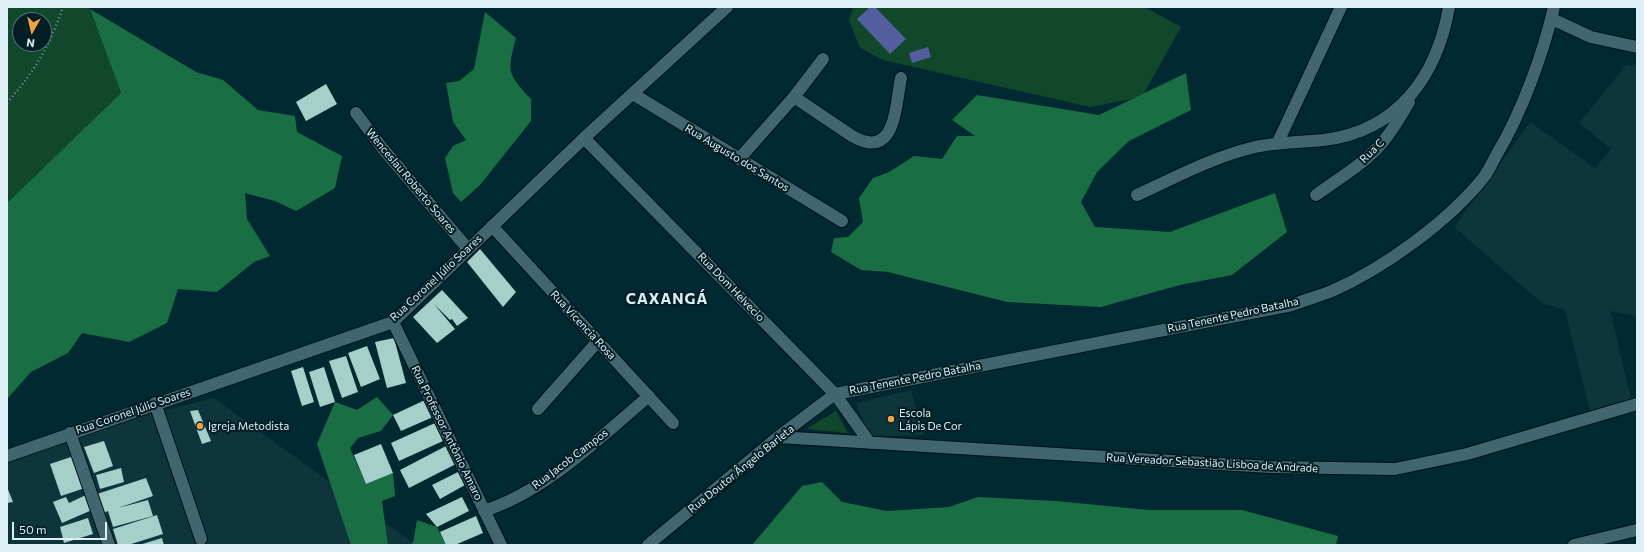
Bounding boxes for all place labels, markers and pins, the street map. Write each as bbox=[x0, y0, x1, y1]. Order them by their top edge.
place label: Escola Lápis De Cor bbox=[899, 406, 962, 432]
marker: Escola Lápis De Cor bbox=[886, 414, 896, 424]
place label: Igreja Metodista bbox=[208, 419, 289, 433]
marker: Igreja Metodista bbox=[195, 421, 205, 431]

